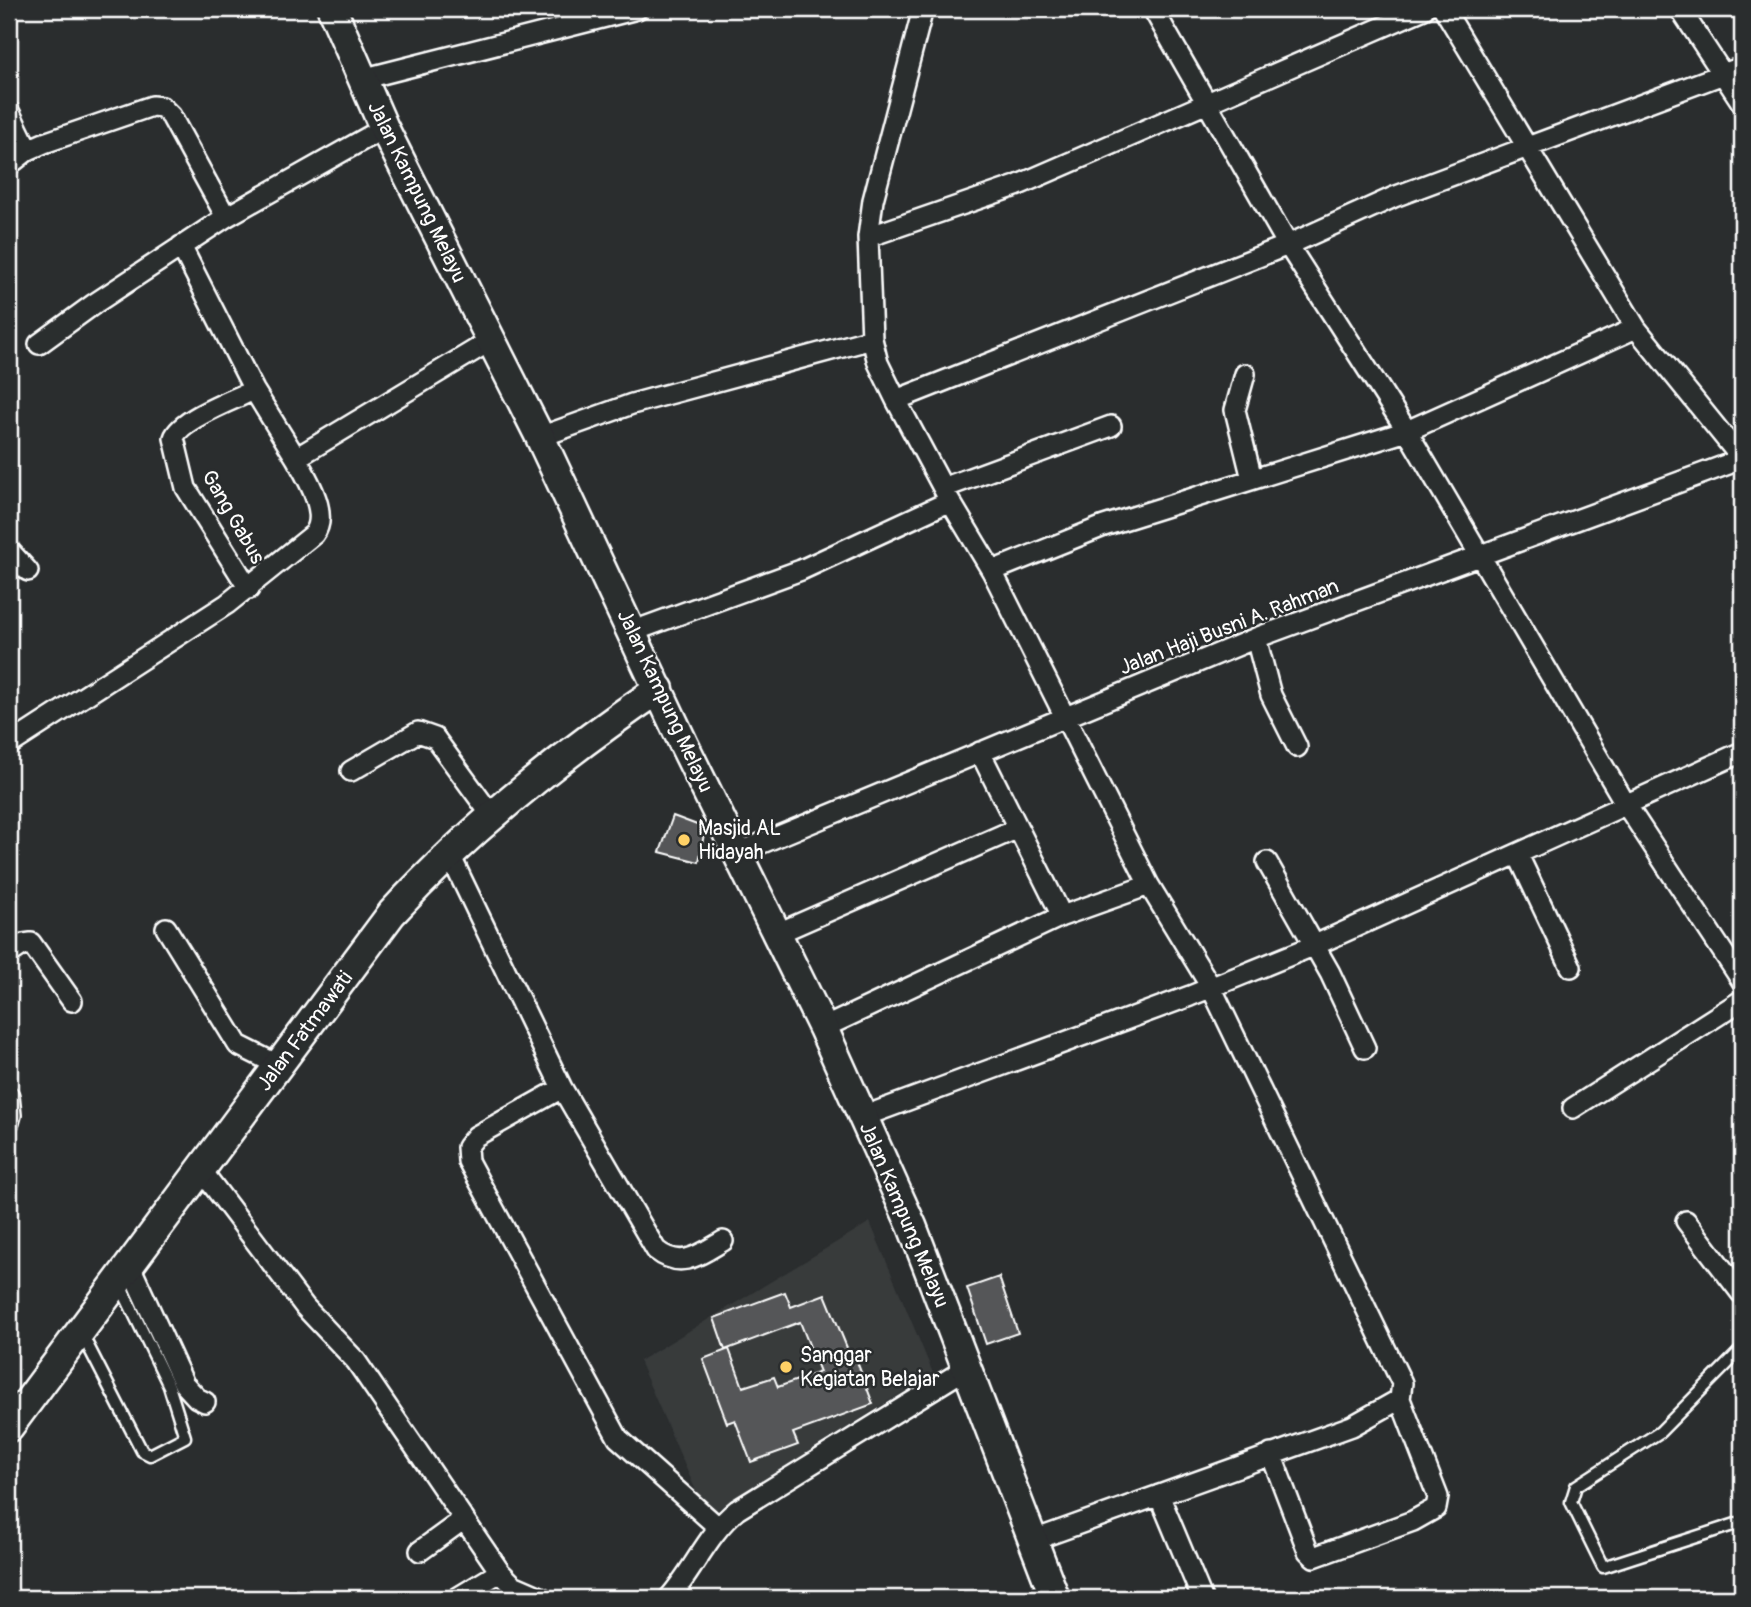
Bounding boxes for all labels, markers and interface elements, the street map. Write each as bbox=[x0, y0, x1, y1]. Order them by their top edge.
street label: Jalan Kampung Melayu bbox=[361, 97, 473, 287]
street label: Gang Gabus bbox=[195, 465, 271, 569]
street label: Jalan Haji Busni A. Rahman bbox=[1115, 573, 1343, 681]
street label: Jalan Kampung Melayu bbox=[611, 605, 719, 797]
place label: Masjid AL Hidayah bbox=[698, 815, 781, 866]
marker: Masjid AL Hidayah bbox=[676, 832, 692, 848]
street label: Jalan Fatmawati bbox=[251, 965, 359, 1096]
street label: Jalan Kampung Melayu bbox=[853, 1118, 955, 1312]
place label: Sanggar Kegiatan Belajar bbox=[800, 1342, 940, 1393]
marker: Sanggar Kegiatan Belajar bbox=[778, 1359, 794, 1375]

